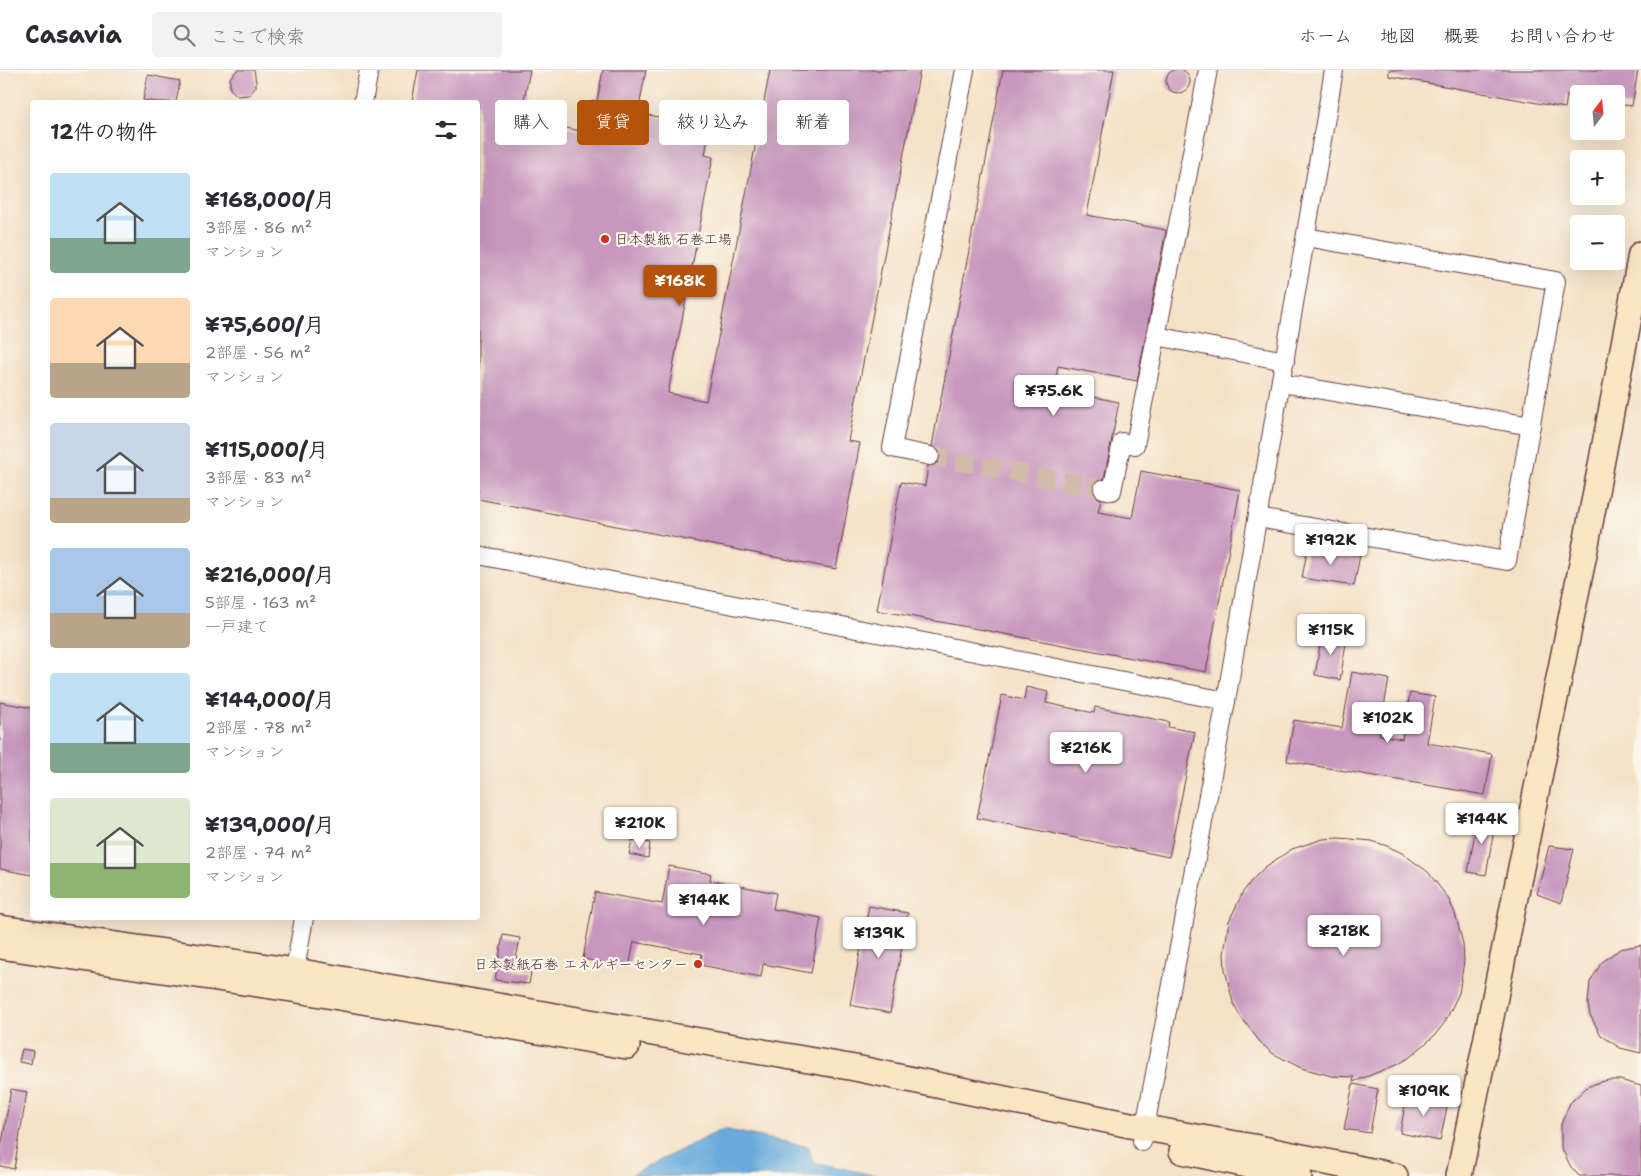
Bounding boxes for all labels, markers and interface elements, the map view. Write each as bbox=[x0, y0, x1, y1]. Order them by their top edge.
search box bbox=[152, 12, 502, 57]
text: Casavia bbox=[25, 19, 122, 51]
icon: search bbox=[170, 21, 198, 49]
text: ここで検索 bbox=[210, 24, 305, 49]
text: ホーム bbox=[1299, 24, 1352, 48]
text: 地図 bbox=[1380, 24, 1416, 48]
text: 概要 bbox=[1444, 24, 1480, 48]
text: お問い合わせ bbox=[1508, 24, 1616, 48]
north arrow bbox=[1570, 85, 1625, 140]
map controls bbox=[1570, 85, 1625, 270]
chip: 購入 bbox=[495, 100, 567, 145]
chip: 賃貸 bbox=[577, 100, 649, 145]
chip: 絞り込み bbox=[659, 100, 767, 145]
chip: 新着 bbox=[777, 100, 849, 145]
icon: filters bbox=[432, 116, 460, 144]
text: 12件の物件 bbox=[50, 118, 158, 146]
button: + bbox=[1570, 150, 1625, 205]
text: ¥168,000/月 bbox=[205, 186, 335, 214]
icon: home bbox=[90, 193, 150, 253]
button: − bbox=[1570, 215, 1625, 270]
text: 3部屋 · 86 m² bbox=[205, 217, 312, 238]
place label: 日本製紙 石巻工場 bbox=[615, 230, 732, 248]
marker: 日本製紙 石巻工場 bbox=[599, 233, 611, 245]
text: マンション bbox=[205, 241, 284, 262]
pin: ¥168K bbox=[645, 264, 715, 307]
text: ¥168K bbox=[655, 270, 705, 291]
text: ¥75,600/月 bbox=[205, 311, 324, 339]
icon: home bbox=[90, 318, 150, 378]
text: 2部屋 · 56 m² bbox=[205, 342, 311, 363]
text: マンション bbox=[205, 366, 284, 387]
pin: ¥75.6K bbox=[1013, 374, 1095, 417]
text: ¥75.6K bbox=[1025, 380, 1083, 401]
text: ¥115,000/月 bbox=[205, 436, 328, 464]
icon: home bbox=[90, 443, 150, 503]
text: 3部屋 · 83 m² bbox=[205, 467, 312, 488]
text: マンション bbox=[205, 491, 284, 512]
pin: ¥192K bbox=[1296, 524, 1366, 566]
text: ¥192K bbox=[1306, 529, 1356, 550]
text: ¥216,000/月 bbox=[205, 561, 335, 589]
icon: home bbox=[90, 568, 150, 628]
text: 5部屋 · 163 m² bbox=[205, 592, 316, 613]
pin: ¥115K bbox=[1296, 614, 1366, 656]
text: 一戸建て bbox=[205, 616, 269, 637]
text: ¥115K bbox=[1308, 619, 1354, 640]
text: ¥144,000/月 bbox=[205, 686, 335, 714]
icon: home bbox=[90, 693, 150, 753]
pin: ¥102K bbox=[1353, 702, 1423, 744]
text: ¥102K bbox=[1363, 707, 1413, 728]
text: 2部屋 · 78 m² bbox=[205, 717, 312, 738]
pin: ¥216K bbox=[1051, 732, 1121, 774]
text: ¥216K bbox=[1061, 737, 1111, 758]
text: マンション bbox=[205, 741, 284, 762]
pin: ¥144K bbox=[1447, 802, 1517, 845]
pin: ¥210K bbox=[605, 806, 675, 849]
text: ¥144K bbox=[1456, 808, 1508, 829]
text: ¥139,000/月 bbox=[205, 811, 335, 839]
text: ¥210K bbox=[615, 812, 665, 833]
icon: home bbox=[90, 818, 150, 878]
text: 2部屋 · 74 m² bbox=[205, 842, 312, 863]
text: マンション bbox=[205, 866, 284, 887]
pin: ¥144K bbox=[669, 884, 739, 926]
text: ¥144K bbox=[678, 889, 730, 910]
pin: ¥218K bbox=[1309, 914, 1379, 957]
pin: ¥139K bbox=[844, 916, 914, 959]
text: ¥218K bbox=[1319, 920, 1370, 941]
text: ¥139K bbox=[854, 922, 904, 943]
place label: 日本製紙石巻 エネルギーセンター bbox=[474, 955, 688, 973]
marker: 日本製紙石巻 エネルギーセンター bbox=[692, 958, 704, 970]
pin: ¥109K bbox=[1389, 1074, 1459, 1117]
text: ¥109K bbox=[1399, 1080, 1449, 1101]

